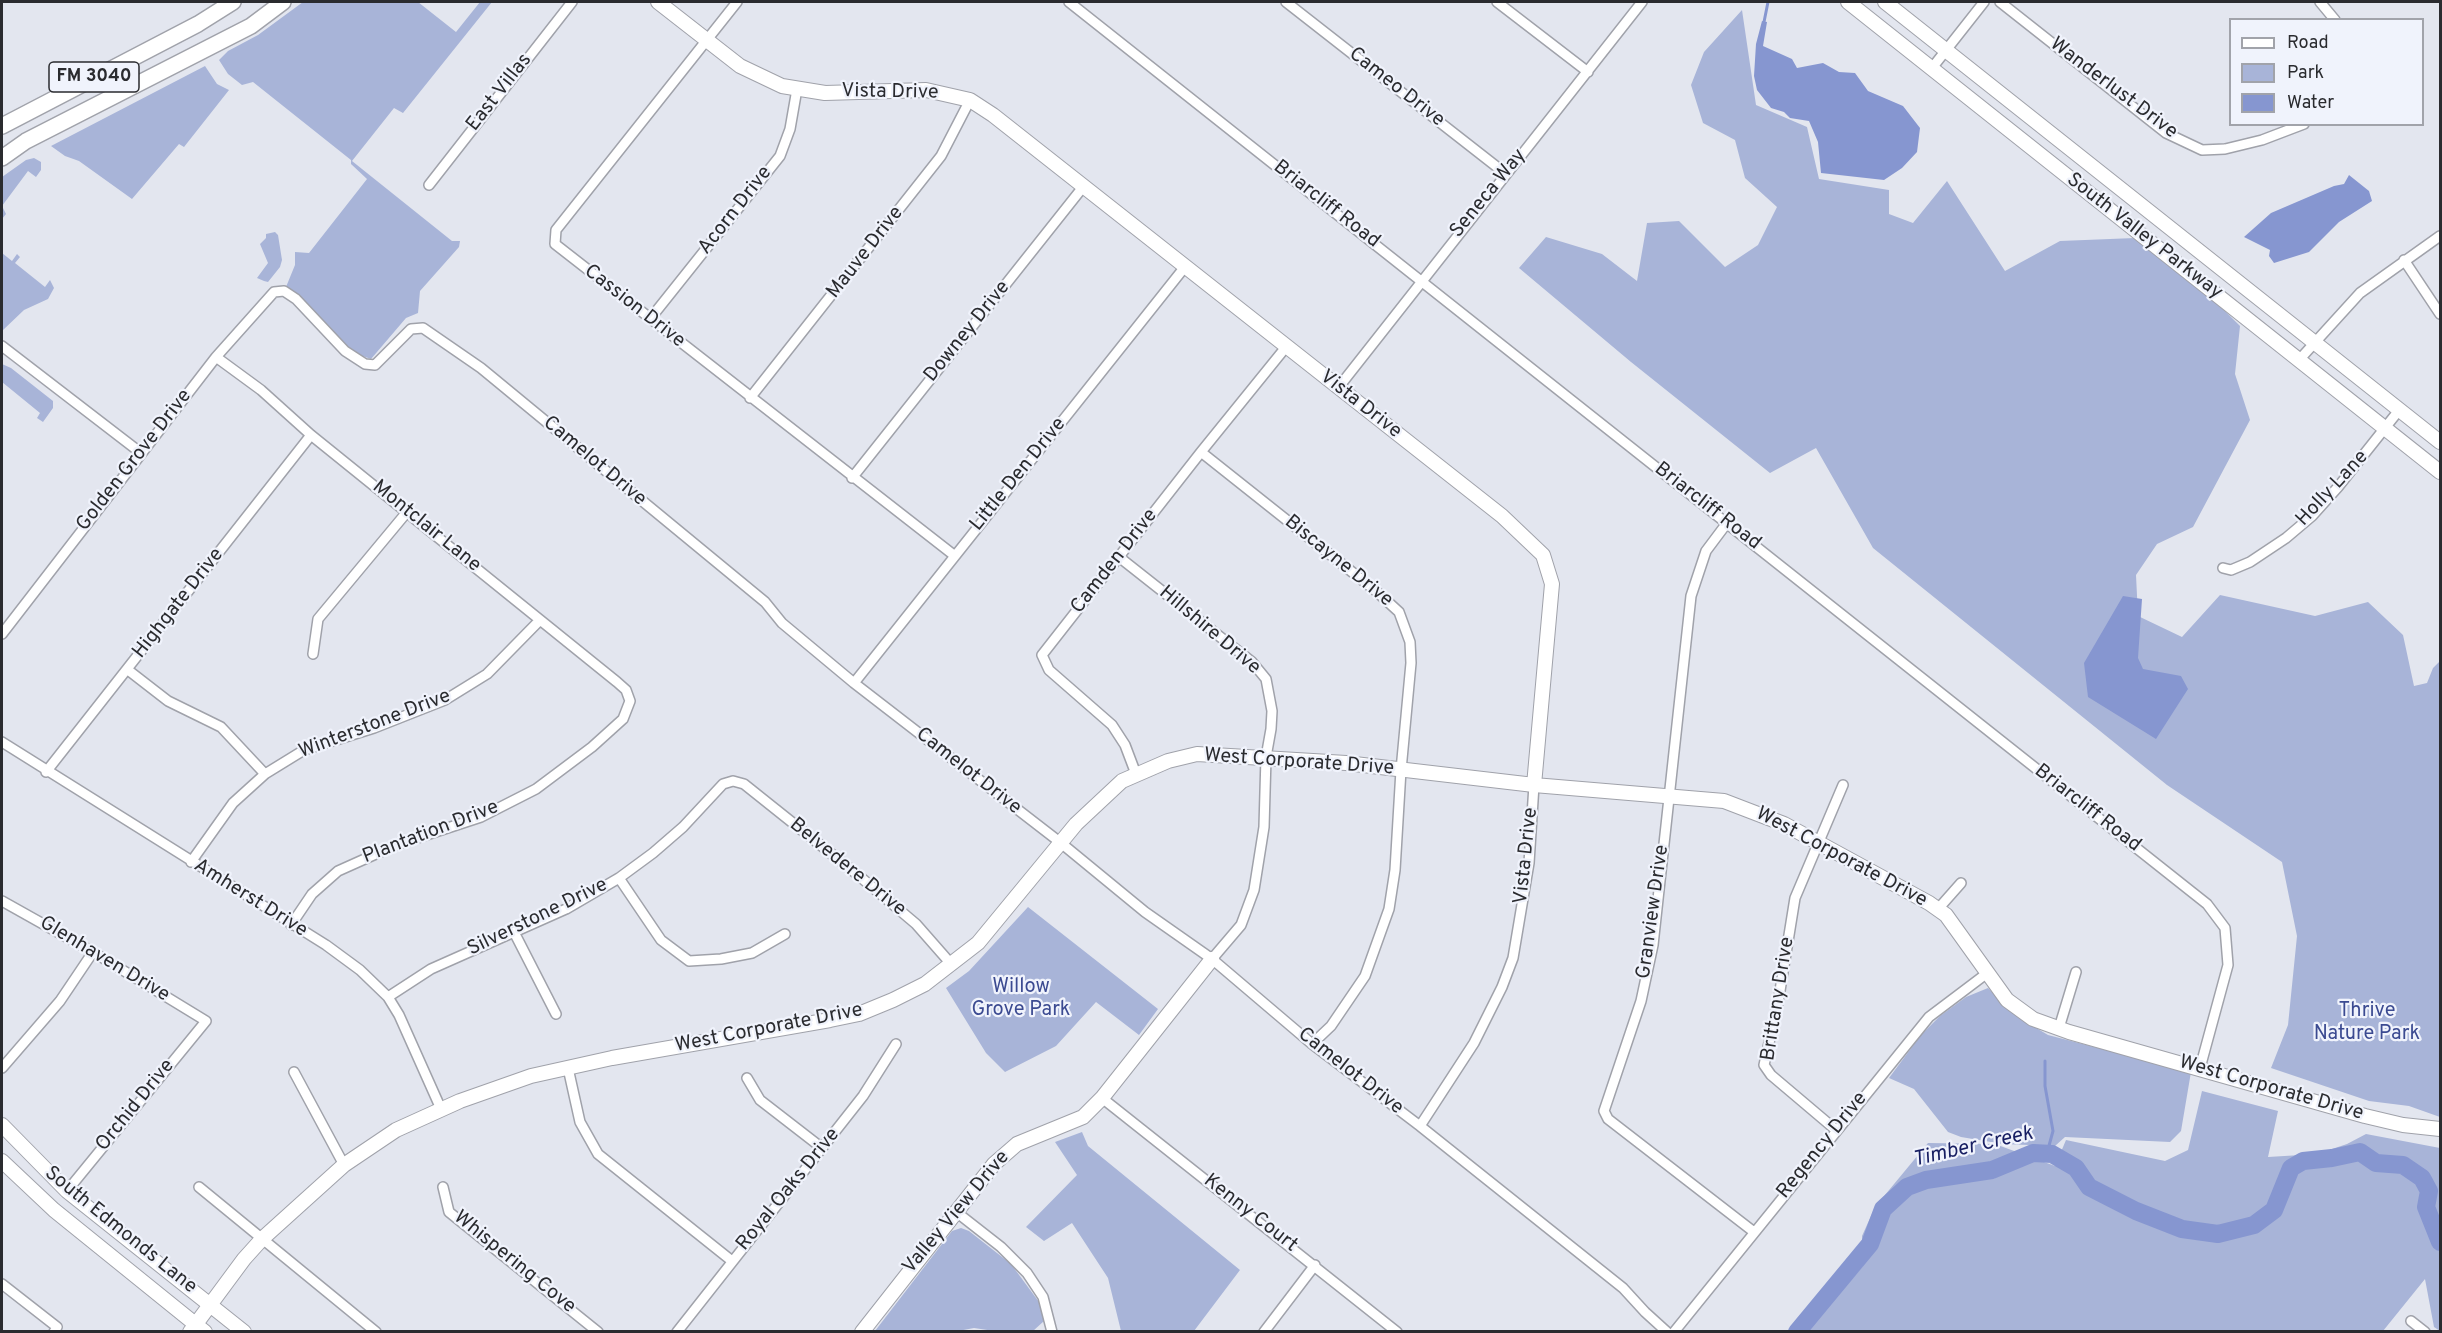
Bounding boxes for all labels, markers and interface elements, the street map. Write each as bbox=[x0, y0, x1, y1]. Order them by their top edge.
legend bbox=[2229, 18, 2424, 126]
text: Road bbox=[2287, 32, 2329, 55]
street label: Wanderlust Drive bbox=[2044, 33, 2182, 145]
street label: Cameo Drive bbox=[1343, 43, 1449, 133]
street label: East Villas bbox=[462, 49, 538, 137]
road number: FM 3040 bbox=[49, 62, 139, 92]
text: Park bbox=[2287, 62, 2324, 85]
street label: Vista Drive bbox=[841, 80, 939, 106]
text: Water bbox=[2287, 92, 2334, 115]
street label: Seneca Way bbox=[1446, 145, 1532, 243]
street label: Briarcliff Road bbox=[1268, 156, 1384, 254]
street label: Acorn Drive bbox=[694, 162, 778, 260]
street label: South Valley Parkway bbox=[2061, 169, 2227, 305]
street label: Mauve Drive bbox=[823, 202, 909, 304]
street label: Cassion Drive bbox=[579, 260, 689, 354]
street label: Downey Drive bbox=[920, 277, 1016, 387]
street label: Vista Drive bbox=[1314, 366, 1406, 444]
street label: Golden Grove Drive bbox=[72, 385, 198, 537]
street label: Camelot Drive bbox=[537, 412, 651, 512]
street label: Little Den Drive bbox=[966, 413, 1072, 537]
street label: Holly Lane bbox=[2292, 446, 2374, 532]
street label: Briarcliff Road bbox=[1649, 458, 1765, 556]
street label: Montclair Lane bbox=[367, 476, 485, 578]
street label: Camden Drive bbox=[1067, 505, 1163, 619]
street label: Biscayne Drive bbox=[1279, 511, 1397, 613]
street label: Highgate Drive bbox=[128, 544, 230, 664]
street label: Hillshire Drive bbox=[1153, 582, 1265, 680]
street label: Winterstone Drive bbox=[296, 685, 454, 765]
street label: Camelot Drive bbox=[910, 723, 1026, 821]
street label: West Corporate Drive bbox=[1203, 744, 1395, 782]
street label: Briarcliff Road bbox=[2029, 760, 2145, 858]
street label: Plantation Drive bbox=[360, 796, 502, 870]
street label: West Corporate Drive bbox=[1751, 803, 1931, 913]
street label: Vista Drive bbox=[1510, 806, 1544, 906]
street label: Belvedere Drive bbox=[784, 814, 910, 922]
street label: Granview Drive bbox=[1633, 843, 1675, 981]
street label: Amherst Drive bbox=[189, 855, 311, 943]
street label: Silverstone Drive bbox=[464, 874, 612, 962]
street label: Glenhaven Drive bbox=[35, 912, 173, 1008]
street label: Brittany Drive bbox=[1757, 935, 1801, 1063]
park label: Willow Grove Park bbox=[972, 976, 1070, 1023]
street label: West Corporate Drive bbox=[673, 999, 865, 1059]
park label: Thrive Nature Park bbox=[2314, 1000, 2420, 1047]
street label: Camelot Drive bbox=[1292, 1023, 1408, 1121]
street label: West Corporate Drive bbox=[2176, 1051, 2366, 1127]
street label: Orchid Drive bbox=[92, 1055, 180, 1157]
street label: Regency Drive bbox=[1773, 1088, 1873, 1204]
water label: Timber Creek bbox=[1911, 1122, 2035, 1174]
street label: Royal Oaks Drive bbox=[732, 1124, 846, 1256]
street label: Valley View Drive bbox=[899, 1147, 1015, 1279]
street label: South Edmonds Lane bbox=[39, 1162, 201, 1300]
street label: Kenny Court bbox=[1198, 1170, 1302, 1258]
street label: Whispering Cove bbox=[448, 1206, 580, 1320]

